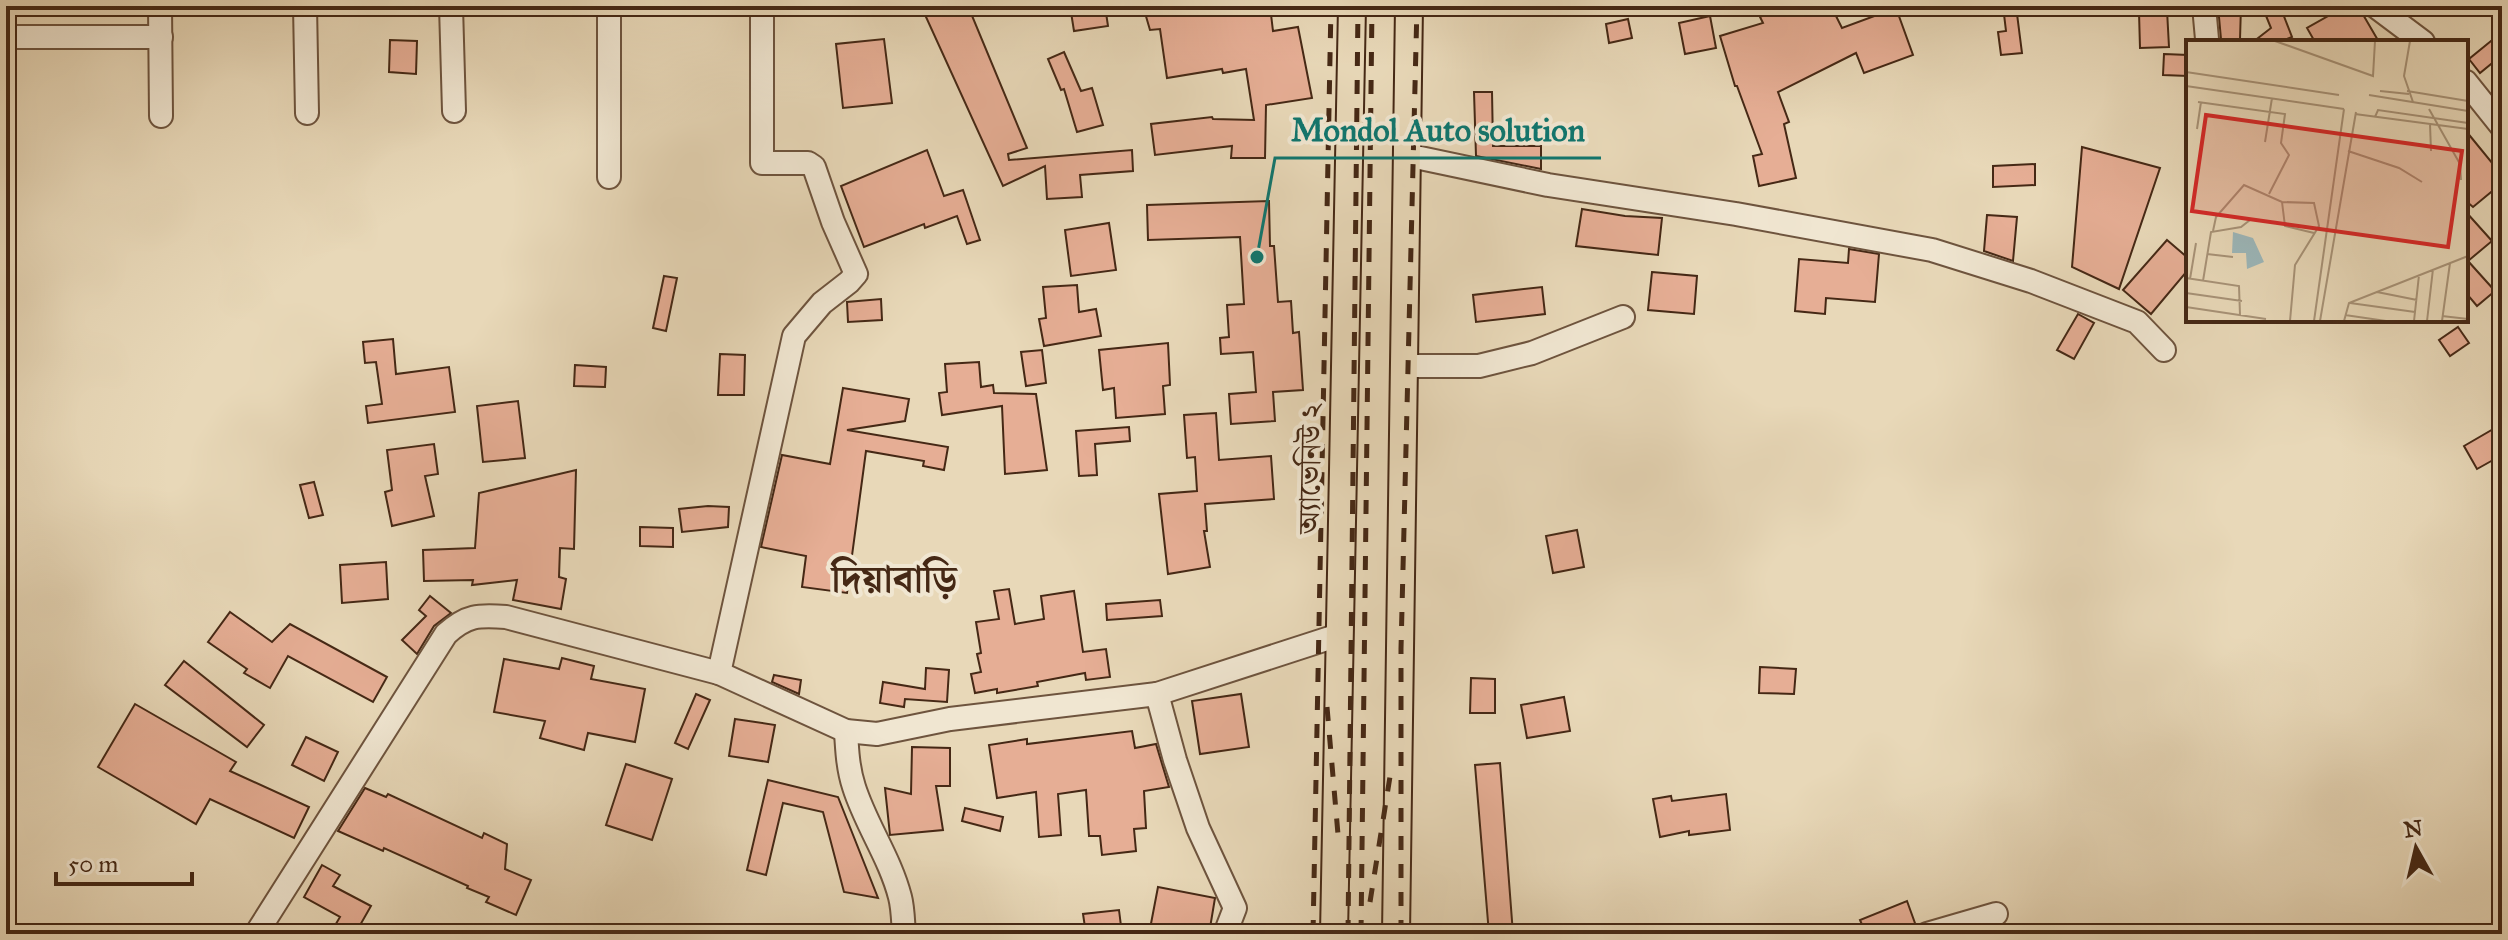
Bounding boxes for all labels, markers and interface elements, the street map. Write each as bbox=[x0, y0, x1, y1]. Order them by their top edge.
inset map bbox=[2186, 40, 2468, 322]
callout: Mondol Auto solution bbox=[1275, 102, 1601, 158]
text: Mondol Auto solution bbox=[1291, 111, 1586, 150]
street label: অ্যাভেনিউ ২ bbox=[1291, 402, 1329, 535]
district label: দিয়াবাড়ি bbox=[829, 556, 959, 602]
north arrow bbox=[2376, 808, 2456, 888]
text: N bbox=[2402, 814, 2425, 843]
scale bar bbox=[56, 836, 192, 886]
text: 50 m bbox=[68, 849, 118, 879]

